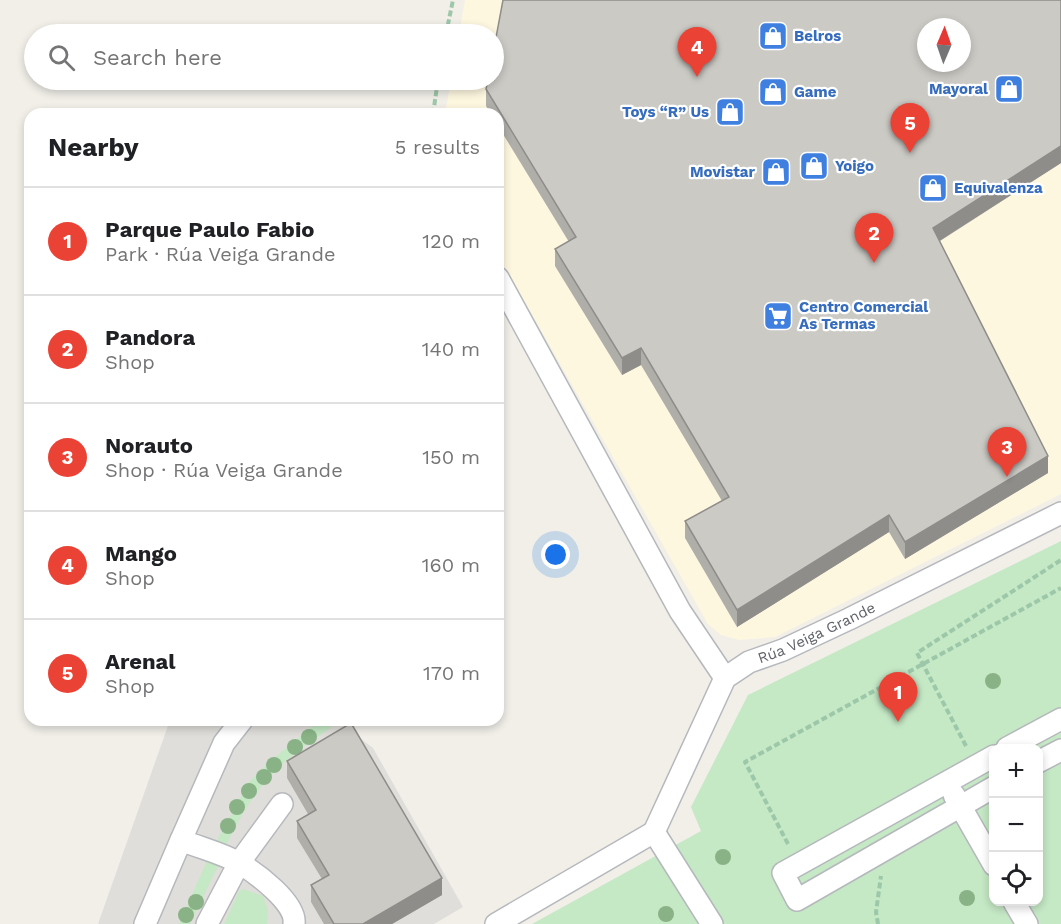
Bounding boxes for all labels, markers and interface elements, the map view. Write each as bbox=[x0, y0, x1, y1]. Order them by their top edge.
north arrow bbox=[917, 18, 971, 72]
shop icon: Belros bbox=[757, 20, 789, 52]
search box bbox=[24, 24, 504, 90]
place label: Belros bbox=[794, 27, 841, 45]
pin: 4 bbox=[678, 28, 716, 77]
icon: search bbox=[45, 41, 78, 74]
text: Search here bbox=[93, 45, 222, 70]
shop icon: Mayoral bbox=[993, 73, 1025, 105]
shop icon: Game bbox=[757, 76, 789, 108]
place label: Mayoral bbox=[929, 80, 988, 98]
place label: Game bbox=[794, 83, 837, 101]
shop icon: Toys “R” Us bbox=[714, 96, 746, 128]
place label: Toys “R” Us bbox=[622, 103, 709, 121]
pin: 5 bbox=[890, 104, 930, 153]
text: Nearby bbox=[48, 132, 139, 162]
text: 5 results bbox=[395, 135, 480, 159]
shop icon: Yoigo bbox=[798, 150, 830, 182]
shop icon: Movistar bbox=[760, 156, 792, 188]
place label: Yoigo bbox=[835, 157, 874, 175]
place label: Movistar bbox=[690, 163, 756, 181]
shop icon: Equivalenza bbox=[917, 172, 949, 204]
place label: Equivalenza bbox=[954, 179, 1043, 197]
pin: 2 bbox=[854, 214, 894, 263]
text: Parque Paulo Fabio bbox=[105, 217, 315, 242]
text: 1 bbox=[63, 229, 72, 253]
text: 120 m bbox=[422, 229, 480, 253]
text: Park · Rúa Veiga Grande bbox=[105, 242, 336, 266]
place label: Centro Comercial As Termas bbox=[799, 298, 928, 333]
supermarket icon: Centro Comercial As Termas bbox=[762, 300, 794, 332]
text: Pandora bbox=[105, 325, 195, 350]
text: 2 bbox=[62, 337, 73, 361]
text: 140 m bbox=[422, 337, 480, 361]
text: Shop bbox=[105, 350, 155, 374]
pin: 3 bbox=[988, 428, 1026, 477]
text: Norauto bbox=[105, 433, 193, 458]
text: 3 bbox=[62, 445, 73, 469]
text: 150 m bbox=[422, 445, 480, 469]
text: Shop · Rúa Veiga Grande bbox=[105, 458, 343, 482]
your location bbox=[541, 540, 570, 569]
text: Mango bbox=[105, 541, 177, 566]
text: 4 bbox=[61, 553, 74, 577]
text: 160 m bbox=[422, 553, 480, 577]
text: Shop bbox=[105, 566, 155, 590]
street label: Rúa Veiga Grande bbox=[755, 598, 878, 667]
text: Arenal bbox=[105, 649, 176, 674]
text: 5 bbox=[62, 661, 73, 685]
text: 170 m bbox=[423, 661, 480, 685]
pin: 1 bbox=[878, 672, 918, 722]
text: Shop bbox=[105, 674, 155, 698]
map controls bbox=[989, 744, 1043, 906]
button: + bbox=[989, 744, 1043, 798]
button: − bbox=[989, 798, 1043, 852]
button: locate bbox=[989, 852, 1043, 906]

